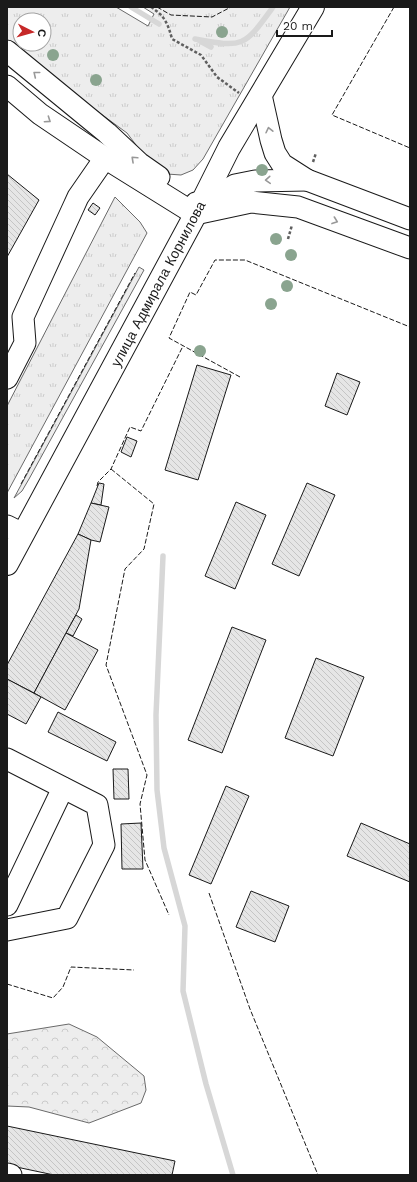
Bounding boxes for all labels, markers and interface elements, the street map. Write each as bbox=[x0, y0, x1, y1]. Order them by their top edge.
north arrow bbox=[12, 12, 52, 52]
scale bar bbox=[277, 12, 332, 38]
text: 20 m bbox=[283, 19, 313, 33]
text: С bbox=[35, 28, 48, 38]
one-way arrow bbox=[33, 72, 40, 79]
one-way arrow bbox=[44, 115, 51, 123]
one-way arrow bbox=[265, 127, 273, 133]
one-way arrow bbox=[131, 156, 139, 163]
one-way arrow bbox=[265, 176, 271, 185]
street label: улица Адмирала Корнилова bbox=[108, 198, 209, 369]
one-way arrow bbox=[331, 216, 338, 224]

